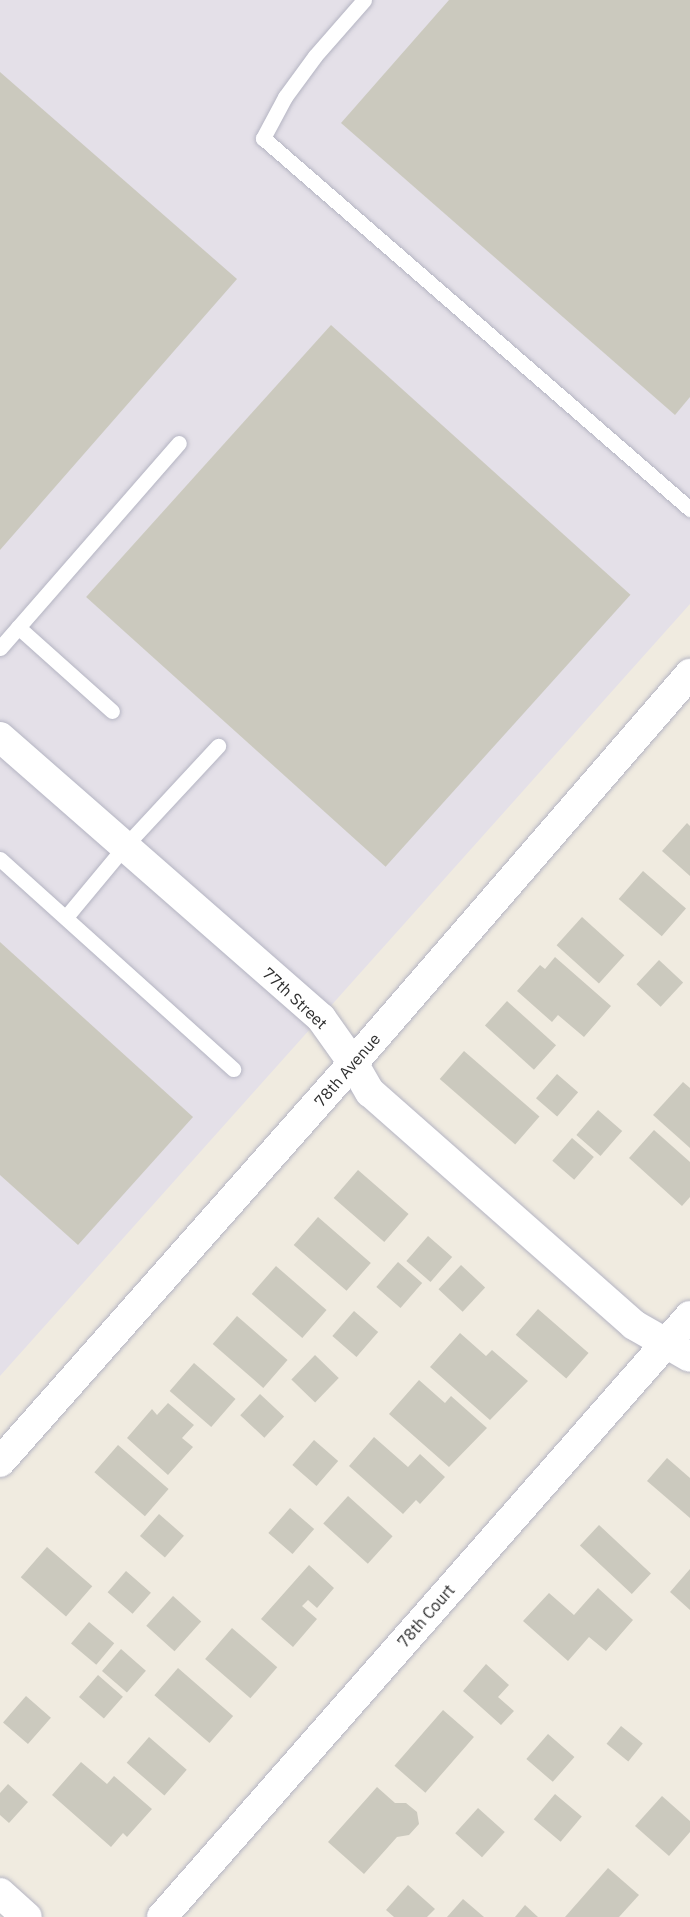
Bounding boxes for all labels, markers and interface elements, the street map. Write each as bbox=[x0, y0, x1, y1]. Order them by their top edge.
street label: 77th Street bbox=[259, 963, 331, 1033]
street label: 78th Avenue bbox=[310, 1029, 384, 1111]
street label: 78th Court bbox=[393, 1581, 459, 1651]

